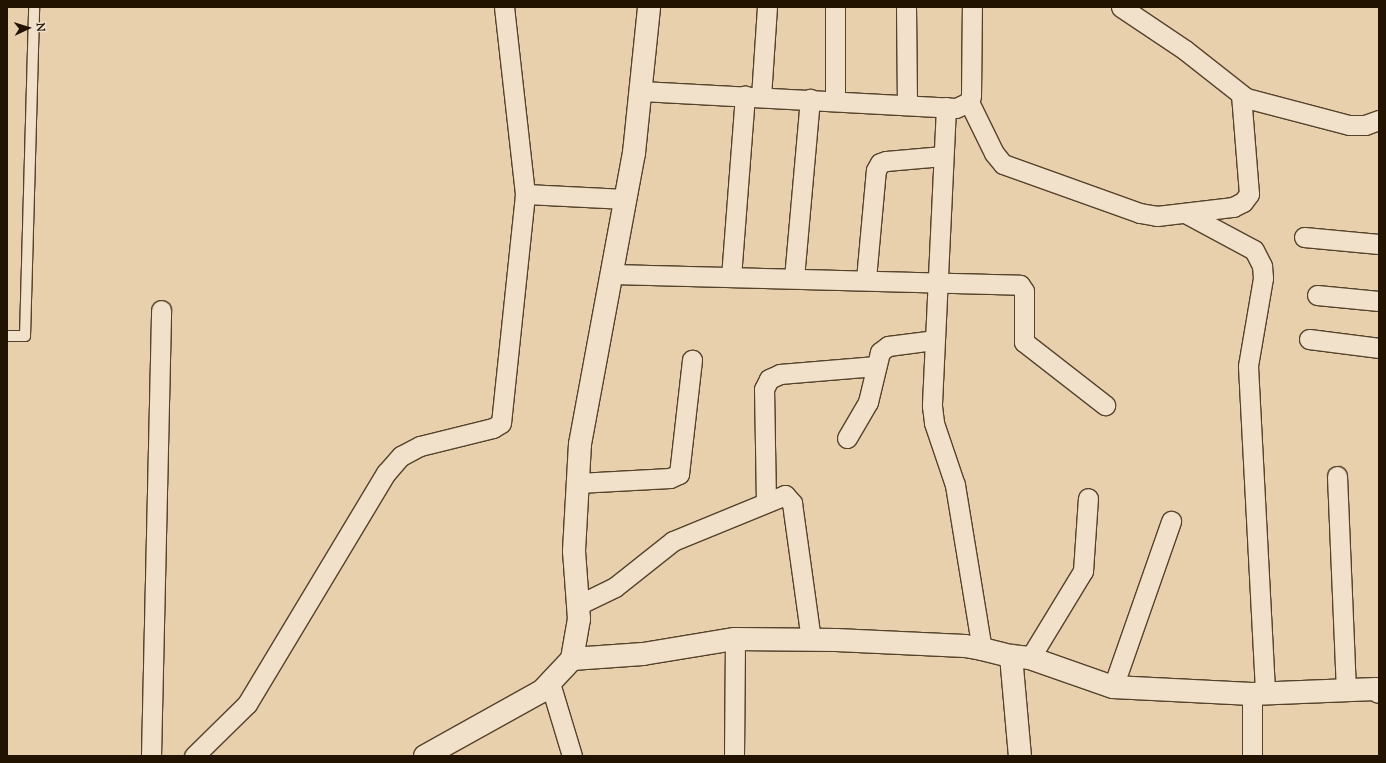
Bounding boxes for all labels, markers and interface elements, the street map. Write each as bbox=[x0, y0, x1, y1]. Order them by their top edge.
north arrow bbox=[8, 8, 48, 48]
text: N bbox=[32, 22, 48, 32]

